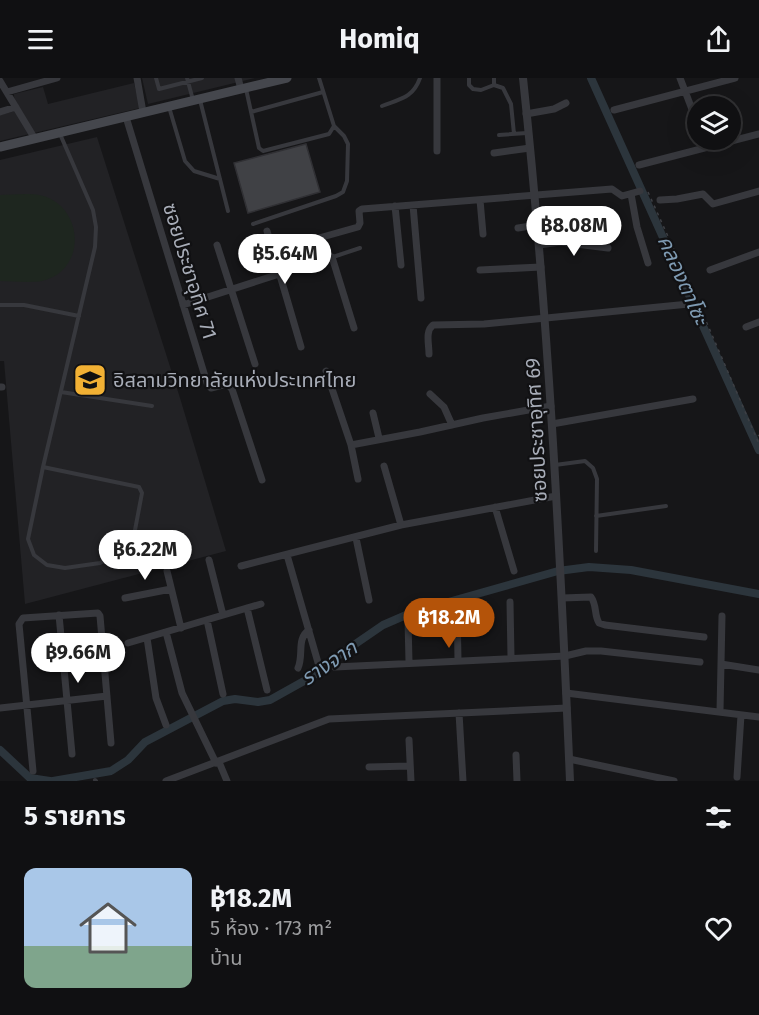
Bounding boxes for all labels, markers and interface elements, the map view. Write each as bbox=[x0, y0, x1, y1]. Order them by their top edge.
icon: menu bbox=[24, 23, 57, 56]
text: Homiq bbox=[339, 23, 420, 55]
icon: share bbox=[702, 23, 735, 56]
map controls bbox=[687, 96, 741, 150]
button: layers bbox=[687, 96, 741, 150]
street label: ซอยประชาอุทิศ 71 bbox=[158, 200, 222, 342]
pin: ฿8.08M bbox=[525, 206, 623, 257]
text: ฿8.08M bbox=[540, 213, 608, 237]
water label: คลองตาโซะ bbox=[652, 231, 715, 330]
pin: ฿5.64M bbox=[236, 234, 334, 285]
text: ฿5.64M bbox=[252, 241, 318, 265]
street label: ซอยประชาอุทิศ 69 bbox=[520, 357, 552, 503]
school or university icon: อิสลามวิทยาลัยแห่งประเทศไทย bbox=[72, 362, 108, 398]
place label: อิสลามวิทยาลัยแห่งประเทศไทย bbox=[113, 368, 356, 392]
pin: ฿6.22M bbox=[96, 530, 194, 581]
text: ฿6.22M bbox=[113, 537, 177, 561]
pin: ฿18.2M bbox=[400, 598, 498, 649]
text: ฿18.2M bbox=[418, 605, 480, 629]
pin: ฿9.66M bbox=[29, 633, 127, 684]
water label: รางจาก bbox=[296, 634, 363, 691]
text: ฿9.66M bbox=[45, 640, 111, 664]
text: 5 รายการ bbox=[24, 801, 126, 832]
icon: filters bbox=[702, 801, 735, 834]
text: ฿18.2M bbox=[210, 883, 292, 914]
icon: home bbox=[72, 892, 144, 964]
icon: heart bbox=[702, 912, 735, 945]
text: 5 ห้อง · 173 m² bbox=[210, 916, 332, 940]
text: บ้าน bbox=[210, 946, 242, 970]

